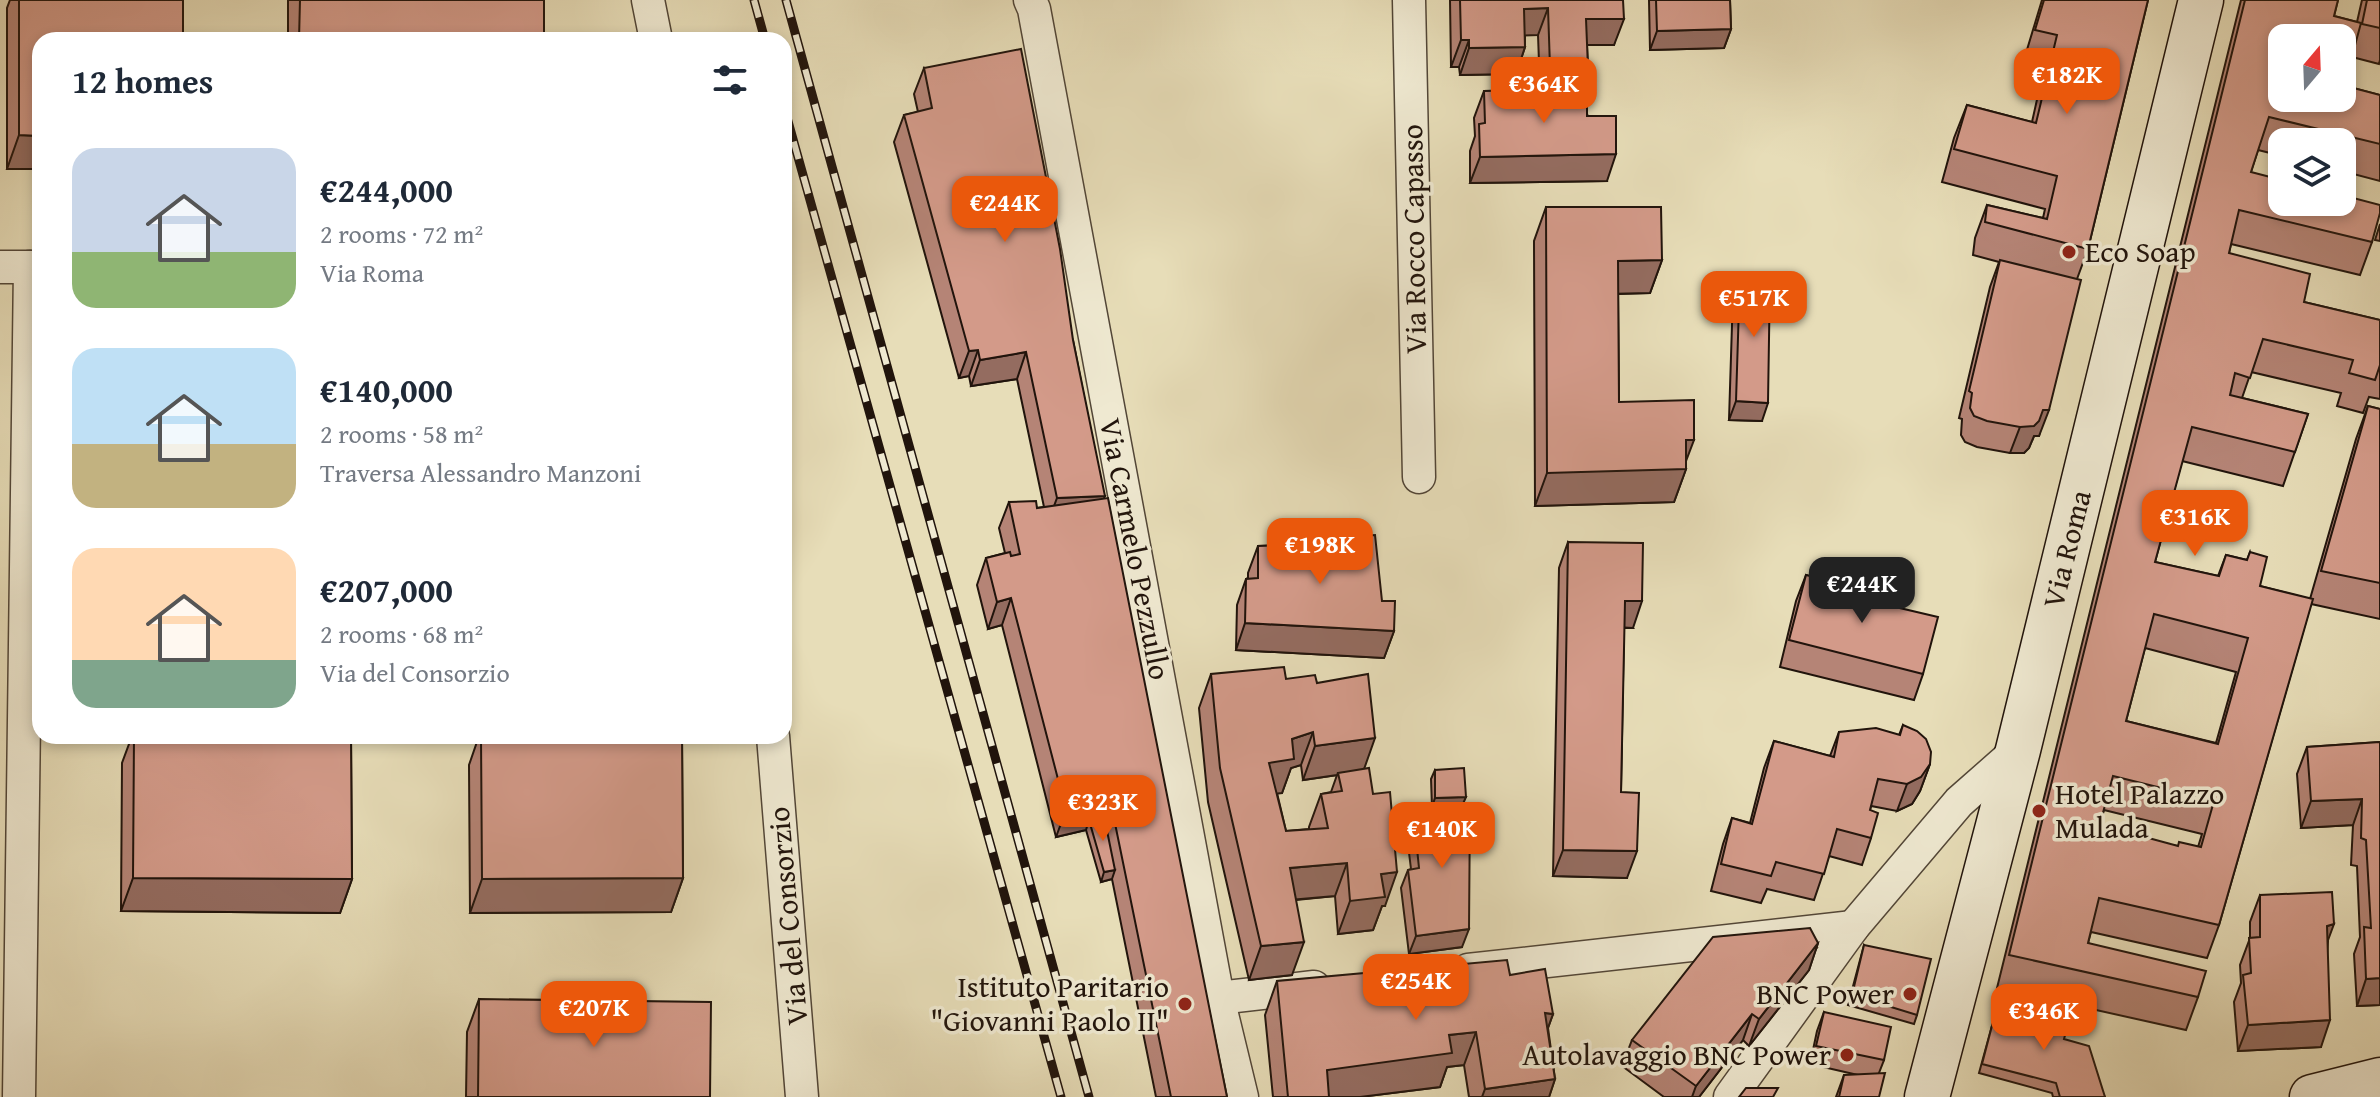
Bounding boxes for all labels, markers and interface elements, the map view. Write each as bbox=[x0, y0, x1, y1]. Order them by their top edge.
north arrow bbox=[2268, 24, 2356, 112]
map controls bbox=[2268, 24, 2356, 216]
pin: €182K bbox=[2011, 48, 2123, 116]
text: €182K bbox=[2032, 54, 2102, 93]
text: 12 homes bbox=[72, 56, 213, 105]
pin: €364K bbox=[1488, 57, 1600, 125]
icon: filters bbox=[708, 58, 752, 102]
text: €364K bbox=[1509, 63, 1579, 102]
street label: Via Rocco Capasso bbox=[1389, 124, 1437, 354]
button: layers bbox=[2268, 128, 2356, 216]
text: €244,000 bbox=[320, 165, 453, 214]
pin: €244K bbox=[949, 176, 1061, 244]
icon: home bbox=[136, 180, 232, 276]
text: €244K bbox=[970, 182, 1040, 221]
text: 2 rooms · 72 m² bbox=[320, 214, 483, 253]
place label: Eco Soap bbox=[2085, 229, 2196, 273]
marker: Eco Soap bbox=[2060, 243, 2078, 261]
text: Via Roma bbox=[320, 253, 424, 292]
pin: €517K bbox=[1698, 271, 1810, 339]
text: €517K bbox=[1719, 277, 1789, 316]
text: €140,000 bbox=[320, 365, 453, 414]
icon: home bbox=[136, 380, 232, 476]
text: 2 rooms · 58 m² bbox=[320, 414, 483, 453]
street label: Via Carmelo Pezzullo bbox=[1089, 414, 1183, 683]
text: Traversa Alessandro Manzoni bbox=[320, 453, 641, 492]
street label: Via Roma bbox=[2030, 485, 2102, 612]
pin: €316K bbox=[2139, 490, 2251, 558]
text: €316K bbox=[2160, 496, 2230, 535]
pin: €198K bbox=[1264, 518, 1376, 586]
text: €198K bbox=[1285, 524, 1355, 563]
pin: €244K bbox=[1806, 557, 1918, 625]
text: €244K bbox=[1827, 563, 1897, 602]
text: €207,000 bbox=[320, 565, 453, 614]
icon: home bbox=[136, 580, 232, 676]
text: 2 rooms · 68 m² bbox=[320, 614, 483, 653]
text: Via del Consorzio bbox=[320, 653, 510, 692]
place label: Hotel Palazzo Mulada bbox=[2055, 771, 2224, 849]
pin: €323K bbox=[1047, 775, 1159, 843]
text: €323K bbox=[1068, 781, 1138, 820]
pin: €140K bbox=[1386, 802, 1498, 870]
marker: Hotel Palazzo Mulada bbox=[2030, 802, 2048, 820]
street label: Via del Consorzio bbox=[756, 805, 818, 1027]
text: €140K bbox=[1407, 808, 1477, 847]
pin: €254K bbox=[1360, 954, 1472, 1022]
text: €254K bbox=[1381, 960, 1451, 999]
place label: Istituto Paritario "Giovanni Paolo II" bbox=[930, 964, 1169, 1042]
place label: BNC Power bbox=[1756, 971, 1894, 1015]
pin: €207K bbox=[538, 981, 650, 1049]
pin: €346K bbox=[1988, 984, 2100, 1052]
marker: BNC Power bbox=[1901, 985, 1919, 1003]
text: €207K bbox=[559, 987, 629, 1026]
text: €346K bbox=[2009, 990, 2079, 1029]
marker: Istituto Paritario "Giovanni Paolo II" bbox=[1176, 995, 1194, 1013]
place label: Autolavaggio BNC Power bbox=[1522, 1032, 1831, 1076]
marker: Autolavaggio BNC Power bbox=[1838, 1046, 1856, 1064]

